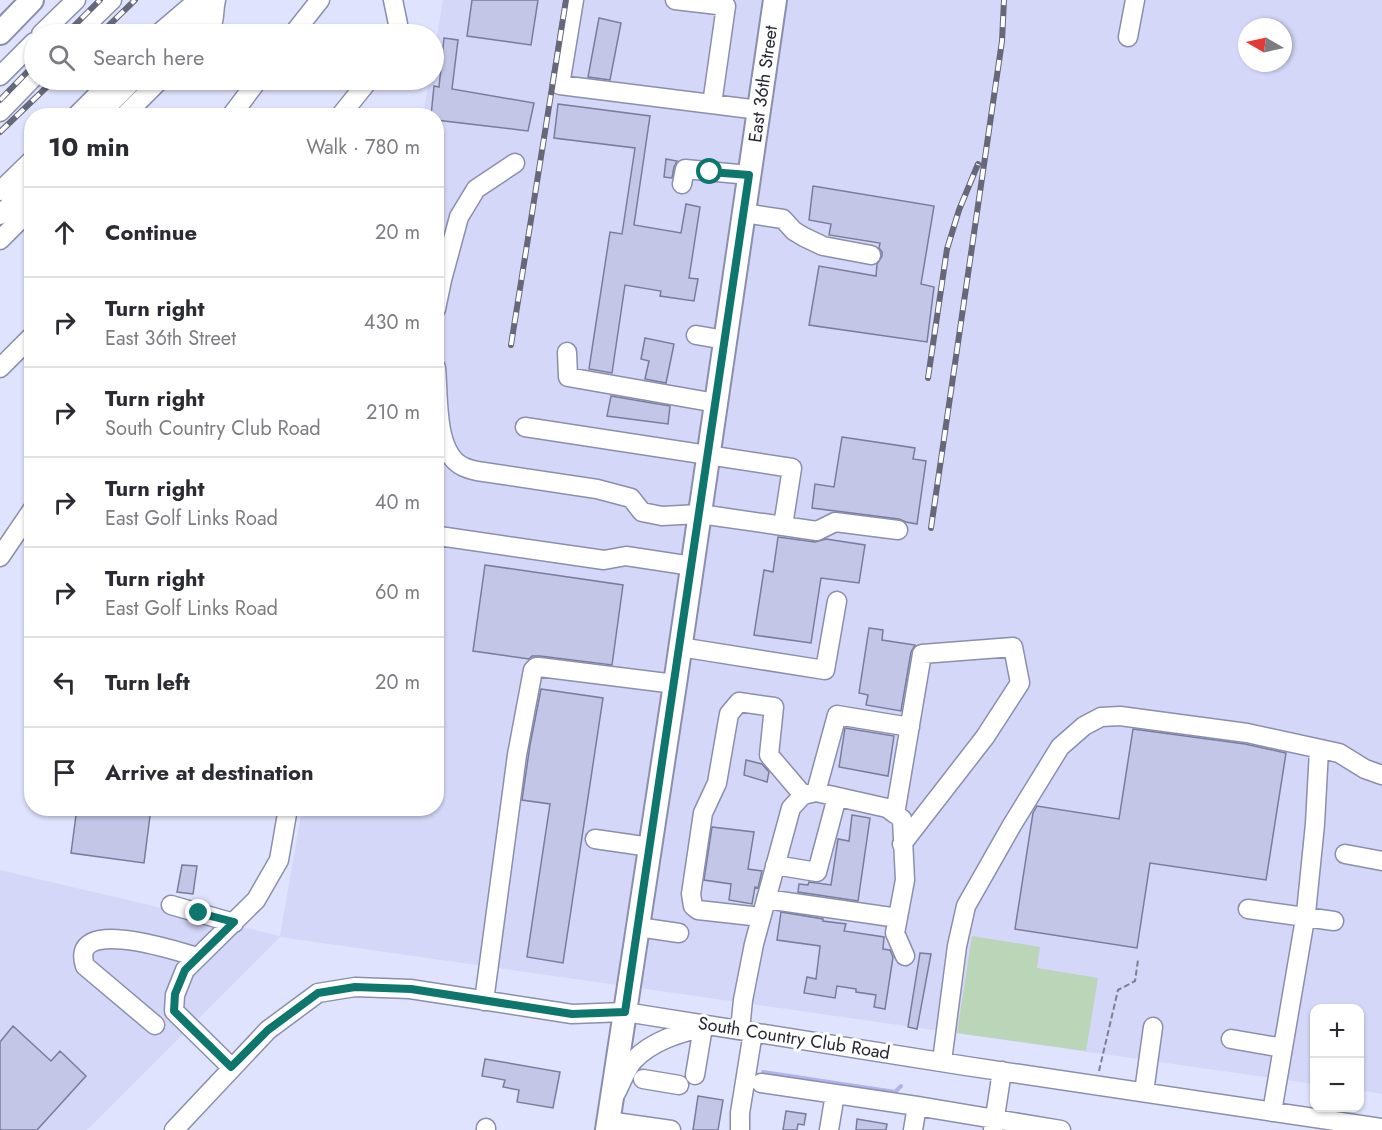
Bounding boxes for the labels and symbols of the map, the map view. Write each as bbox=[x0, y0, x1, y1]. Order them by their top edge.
north arrow bbox=[1238, 18, 1292, 72]
street label: East 36th Street bbox=[742, 23, 784, 144]
route start bbox=[696, 158, 722, 184]
route end bbox=[185, 899, 211, 925]
street label: South Country Club Road bbox=[696, 1010, 892, 1066]

